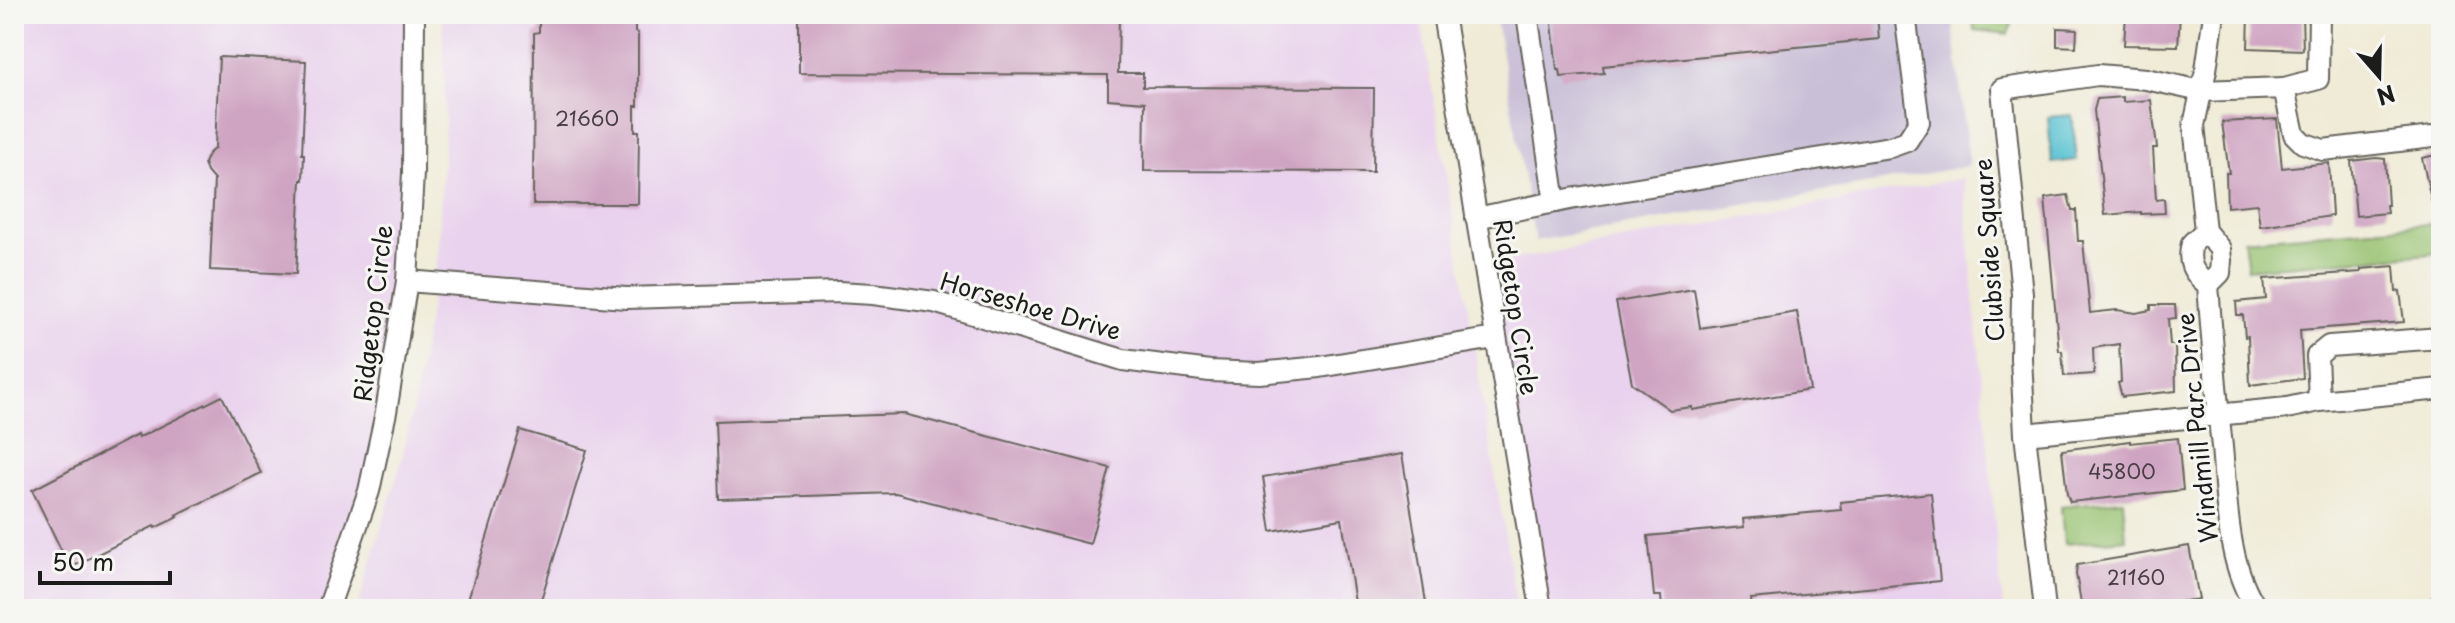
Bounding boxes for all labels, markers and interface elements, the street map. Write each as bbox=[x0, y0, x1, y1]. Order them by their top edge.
north arrow bbox=[2339, 36, 2419, 116]
text: N bbox=[2373, 78, 2400, 115]
house number: 21660 bbox=[555, 103, 619, 133]
street label: Clubside Square bbox=[1964, 157, 2012, 343]
street label: Ridgetop Circle bbox=[1485, 216, 1549, 398]
street label: Ridgetop Circle bbox=[343, 223, 401, 403]
street label: Horseshoe Drive bbox=[936, 262, 1126, 348]
street label: Windmill Parc Drive bbox=[2166, 311, 2226, 545]
house number: 45800 bbox=[2088, 456, 2156, 486]
scale bar bbox=[40, 535, 170, 585]
text: 50 m bbox=[52, 543, 114, 579]
house number: 21160 bbox=[2107, 562, 2165, 592]

